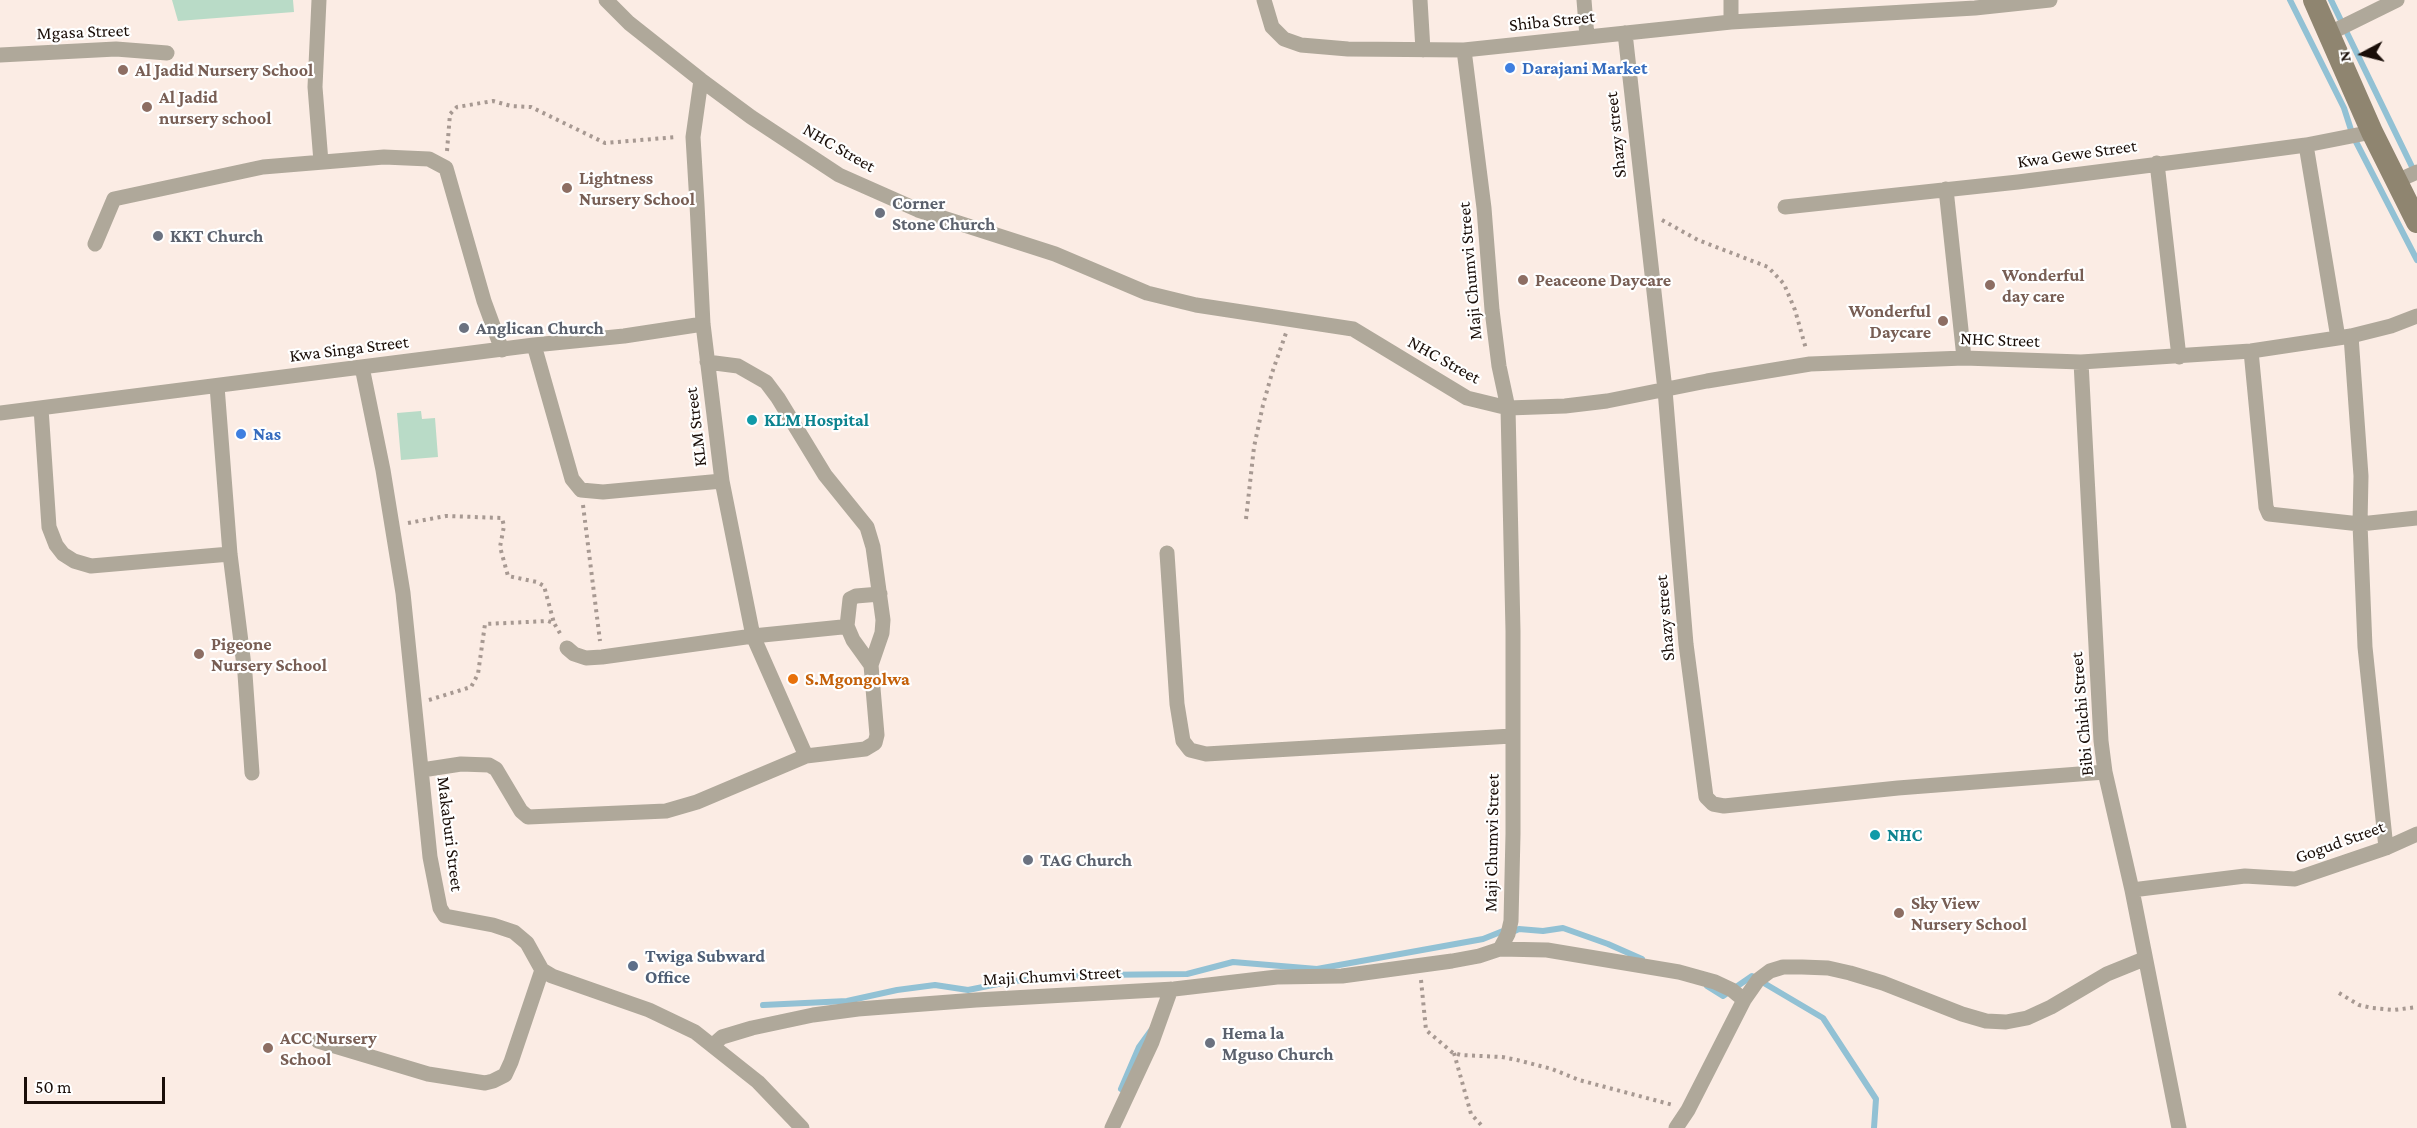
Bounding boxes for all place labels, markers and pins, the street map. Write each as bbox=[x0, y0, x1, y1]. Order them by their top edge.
place label: Darajani Market bbox=[1522, 57, 1647, 79]
place label: Al Jadid Nursery School bbox=[135, 59, 313, 81]
marker: Darajani Market bbox=[1503, 61, 1517, 75]
marker: Al Jadid Nursery School bbox=[116, 63, 130, 77]
place label: Al Jadid nursery school bbox=[159, 86, 271, 128]
marker: Al Jadid nursery school bbox=[140, 100, 154, 114]
place label: Lightness Nursery School bbox=[579, 167, 695, 210]
marker: Lightness Nursery School bbox=[560, 181, 574, 195]
place label: Corner Stone Church bbox=[892, 192, 995, 234]
marker: Corner Stone Church bbox=[873, 206, 887, 220]
place label: KKT Church bbox=[170, 225, 263, 247]
marker: KKT Church bbox=[151, 229, 165, 243]
place label: Wonderful day care bbox=[2002, 264, 2085, 306]
place label: Peaceone Daycare bbox=[1535, 269, 1671, 291]
marker: Peaceone Daycare bbox=[1516, 273, 1530, 287]
marker: Wonderful day care bbox=[1983, 278, 1997, 292]
place label: Wonderful Daycare bbox=[1848, 300, 1931, 342]
marker: Wonderful Daycare bbox=[1936, 314, 1950, 328]
place label: Anglican Church bbox=[476, 317, 604, 339]
marker: Anglican Church bbox=[457, 321, 471, 335]
place label: KLM Hospital bbox=[764, 409, 869, 431]
marker: KLM Hospital bbox=[745, 413, 759, 427]
place label: Nas bbox=[253, 423, 281, 445]
marker: Nas bbox=[234, 427, 248, 441]
place label: Pigeone Nursery School bbox=[211, 633, 327, 676]
marker: Pigeone Nursery School bbox=[192, 647, 206, 661]
place label: S.Mgongolwa bbox=[805, 668, 910, 690]
marker: S.Mgongolwa bbox=[786, 672, 800, 686]
place label: NHC bbox=[1887, 824, 1923, 846]
marker: NHC bbox=[1868, 828, 1882, 842]
place label: TAG Church bbox=[1040, 849, 1132, 871]
marker: TAG Church bbox=[1021, 853, 1035, 867]
place label: Sky View Nursery School bbox=[1911, 892, 2027, 934]
marker: Sky View Nursery School bbox=[1892, 906, 1906, 920]
place label: Twiga Subward Office bbox=[645, 945, 765, 988]
marker: Twiga Subward Office bbox=[626, 959, 640, 973]
place label: Hema la Mguso Church bbox=[1222, 1022, 1334, 1064]
place label: ACC Nursery School bbox=[280, 1027, 377, 1070]
marker: Hema la Mguso Church bbox=[1203, 1036, 1217, 1050]
marker: ACC Nursery School bbox=[261, 1041, 275, 1055]

